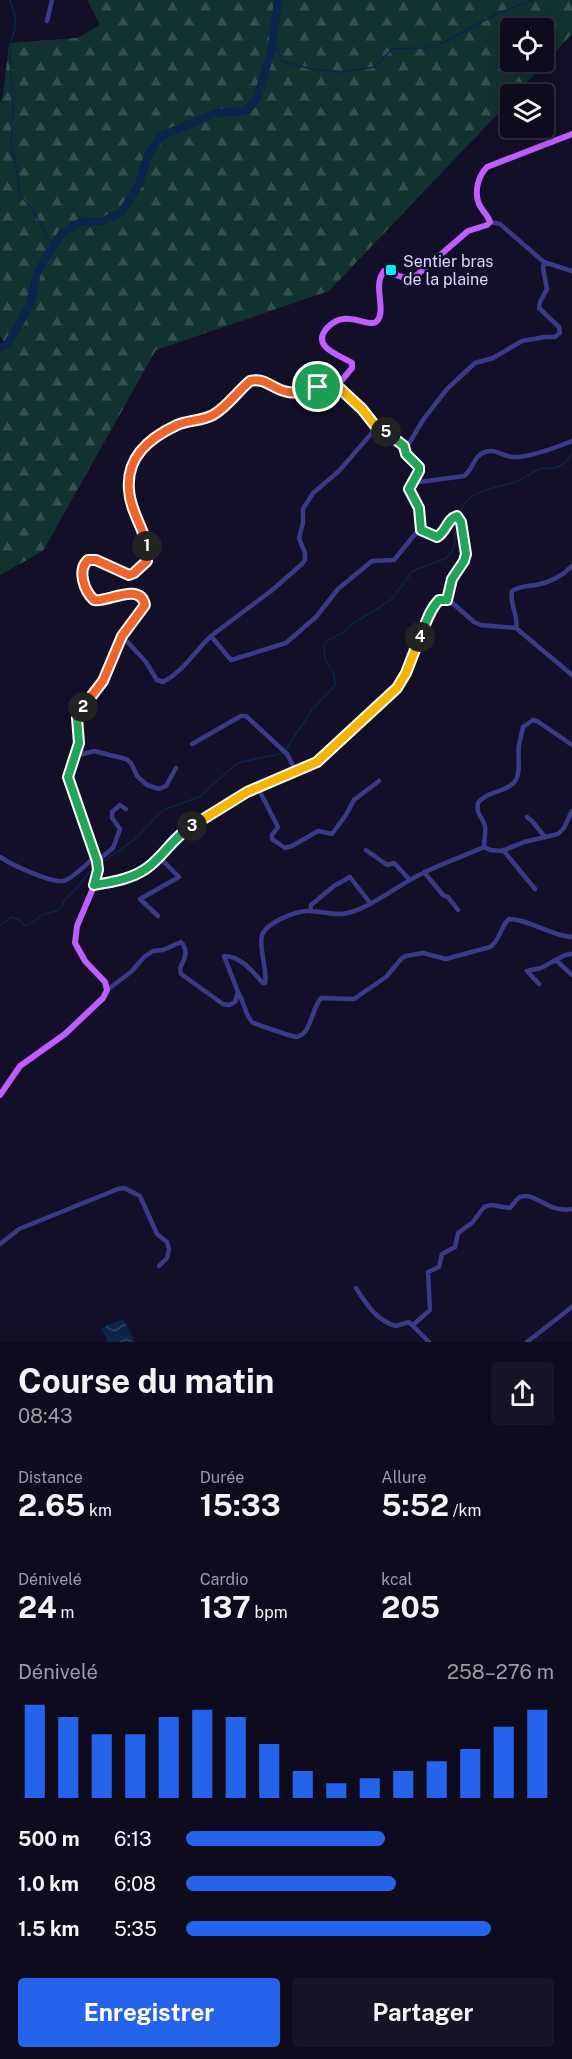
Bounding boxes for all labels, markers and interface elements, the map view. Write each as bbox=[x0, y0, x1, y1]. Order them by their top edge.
map controls bbox=[500, 18, 554, 138]
button: locate bbox=[500, 18, 554, 72]
button: layers bbox=[500, 84, 554, 138]
place label: Sentier bras de la plaine bbox=[403, 252, 493, 289]
marker: Sentier bras de la plaine bbox=[384, 263, 398, 277]
pin bbox=[292, 361, 343, 412]
icon: arrive bbox=[301, 370, 334, 403]
pin: 5 bbox=[371, 417, 401, 447]
text: 5 bbox=[381, 422, 391, 441]
pin: 1 bbox=[132, 531, 162, 561]
text: 1 bbox=[144, 536, 150, 555]
pin: 4 bbox=[405, 622, 435, 652]
text: 4 bbox=[415, 627, 425, 646]
pin: 2 bbox=[68, 692, 98, 722]
text: 2 bbox=[78, 697, 88, 716]
pin: 3 bbox=[177, 811, 207, 841]
text: 3 bbox=[187, 816, 197, 835]
text: Course du matin bbox=[18, 1362, 274, 1400]
button: share bbox=[491, 1362, 554, 1425]
text: 08:43 bbox=[18, 1404, 73, 1428]
text: Distance bbox=[18, 1468, 83, 1487]
text: Durée bbox=[200, 1468, 244, 1487]
text: Allure bbox=[381, 1468, 426, 1487]
text: 2.65 bbox=[18, 1487, 85, 1523]
text: 15:33 bbox=[200, 1487, 281, 1523]
text: 5:52 bbox=[381, 1487, 449, 1523]
text: km bbox=[85, 1501, 112, 1520]
text: /km bbox=[449, 1501, 481, 1520]
text: Dénivelé bbox=[18, 1570, 82, 1589]
text: Cardio bbox=[200, 1570, 248, 1589]
text: kcal bbox=[381, 1570, 412, 1589]
text: 24 bbox=[18, 1589, 57, 1625]
text: 137 bbox=[200, 1589, 251, 1625]
text: 205 bbox=[381, 1589, 440, 1625]
text: m bbox=[57, 1603, 74, 1622]
text: bpm bbox=[251, 1603, 288, 1622]
text: Dénivelé bbox=[18, 1660, 98, 1684]
text: 258–276 m bbox=[447, 1660, 554, 1684]
text: 500 m bbox=[18, 1827, 80, 1851]
text: 6:13 bbox=[114, 1827, 152, 1851]
text: 1.0 km bbox=[18, 1872, 79, 1896]
text: 6:08 bbox=[114, 1872, 156, 1896]
text: 1.5 km bbox=[18, 1917, 79, 1941]
text: 5:35 bbox=[114, 1917, 157, 1941]
button: Enregistrer bbox=[18, 1978, 280, 2047]
button: Partager bbox=[292, 1978, 554, 2047]

